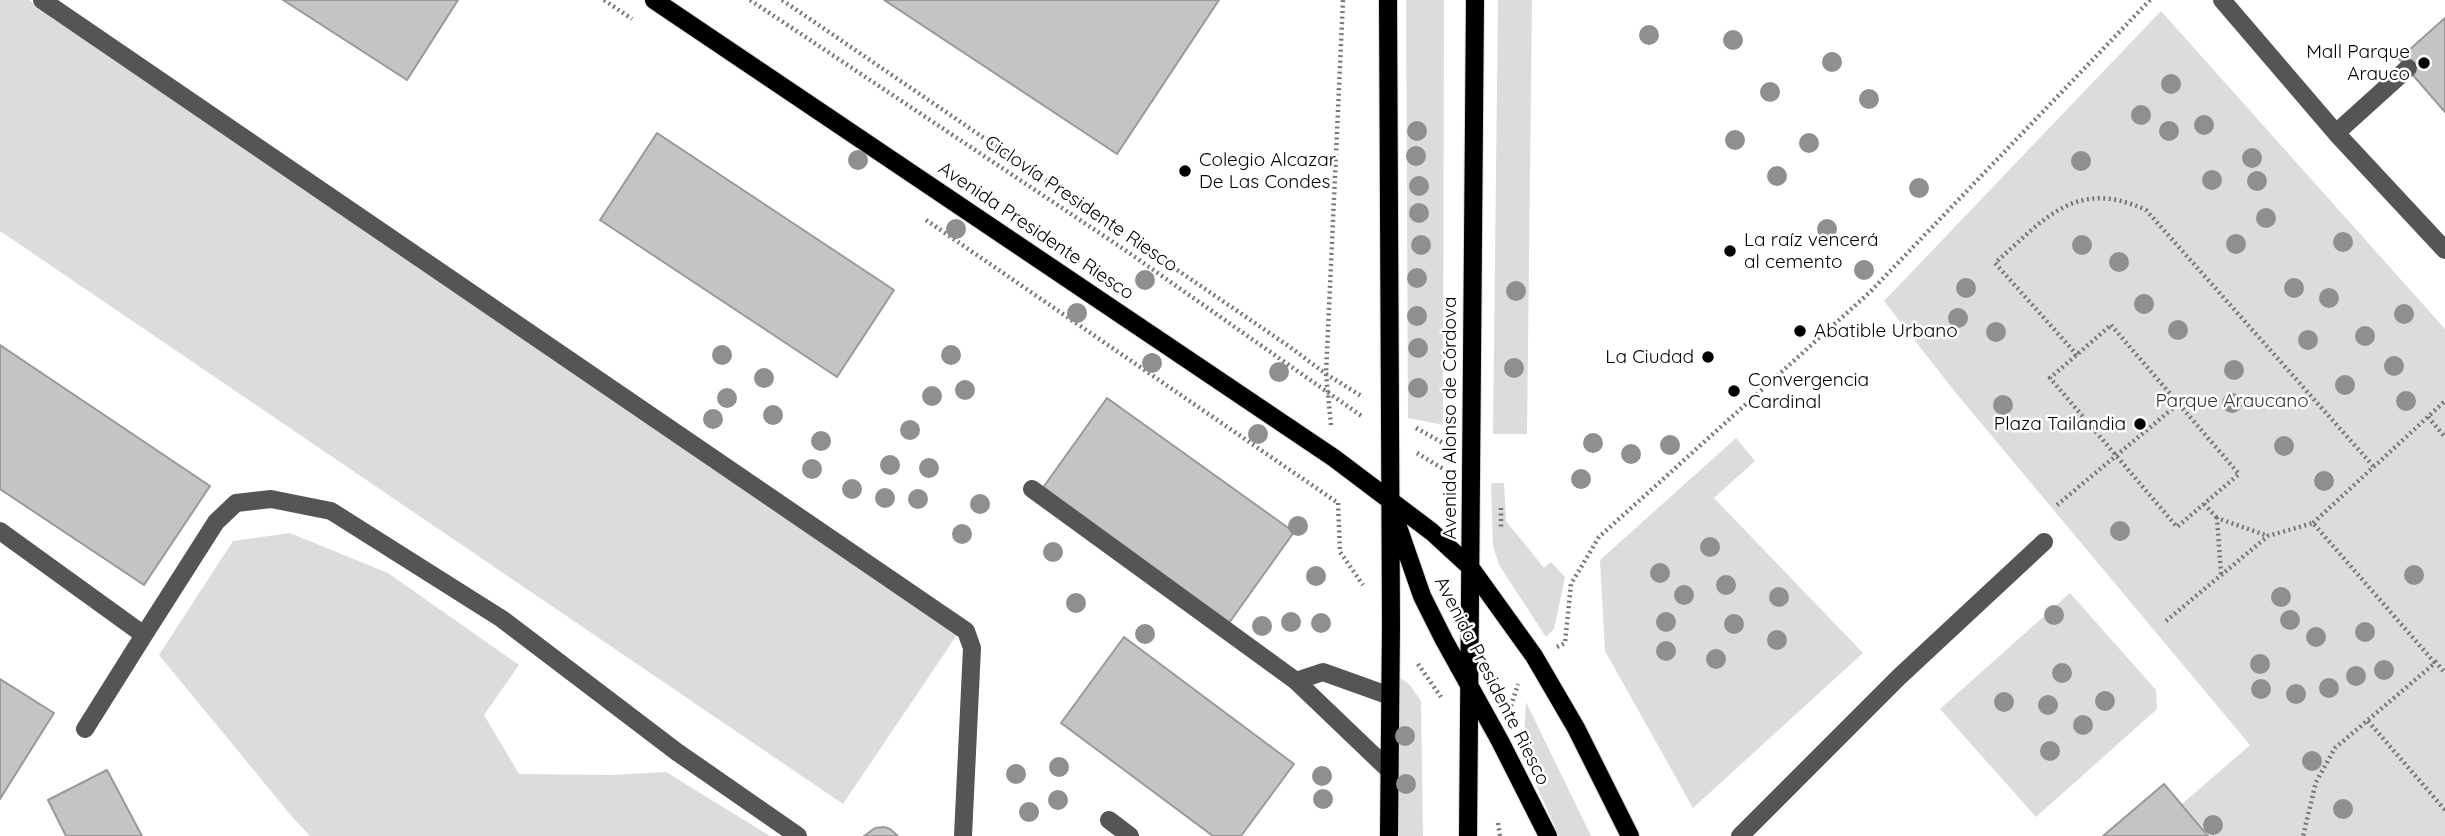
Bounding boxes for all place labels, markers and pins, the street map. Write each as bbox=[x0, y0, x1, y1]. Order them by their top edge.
place label: Mall Parque Arauco bbox=[2306, 41, 2410, 85]
marker: Mall Parque Arauco bbox=[2416, 55, 2432, 71]
place label: Colegio Alcazar De Las Condes bbox=[1199, 149, 1336, 193]
marker: Colegio Alcazar De Las Condes bbox=[1177, 163, 1193, 179]
place label: La raíz vencerá al cemento bbox=[1744, 229, 1879, 273]
marker: La raíz vencerá al cemento bbox=[1722, 243, 1738, 259]
place label: Abatible Urbano bbox=[1814, 320, 1958, 342]
marker: Abatible Urbano bbox=[1792, 323, 1808, 339]
place label: La Ciudad bbox=[1605, 346, 1694, 368]
marker: La Ciudad bbox=[1700, 349, 1716, 365]
place label: Convergencia Cardinal bbox=[1748, 369, 1869, 413]
marker: Convergencia Cardinal bbox=[1726, 383, 1742, 399]
place label: Plaza Tailandia bbox=[1994, 413, 2126, 435]
marker: Plaza Tailandia bbox=[2132, 416, 2148, 432]

